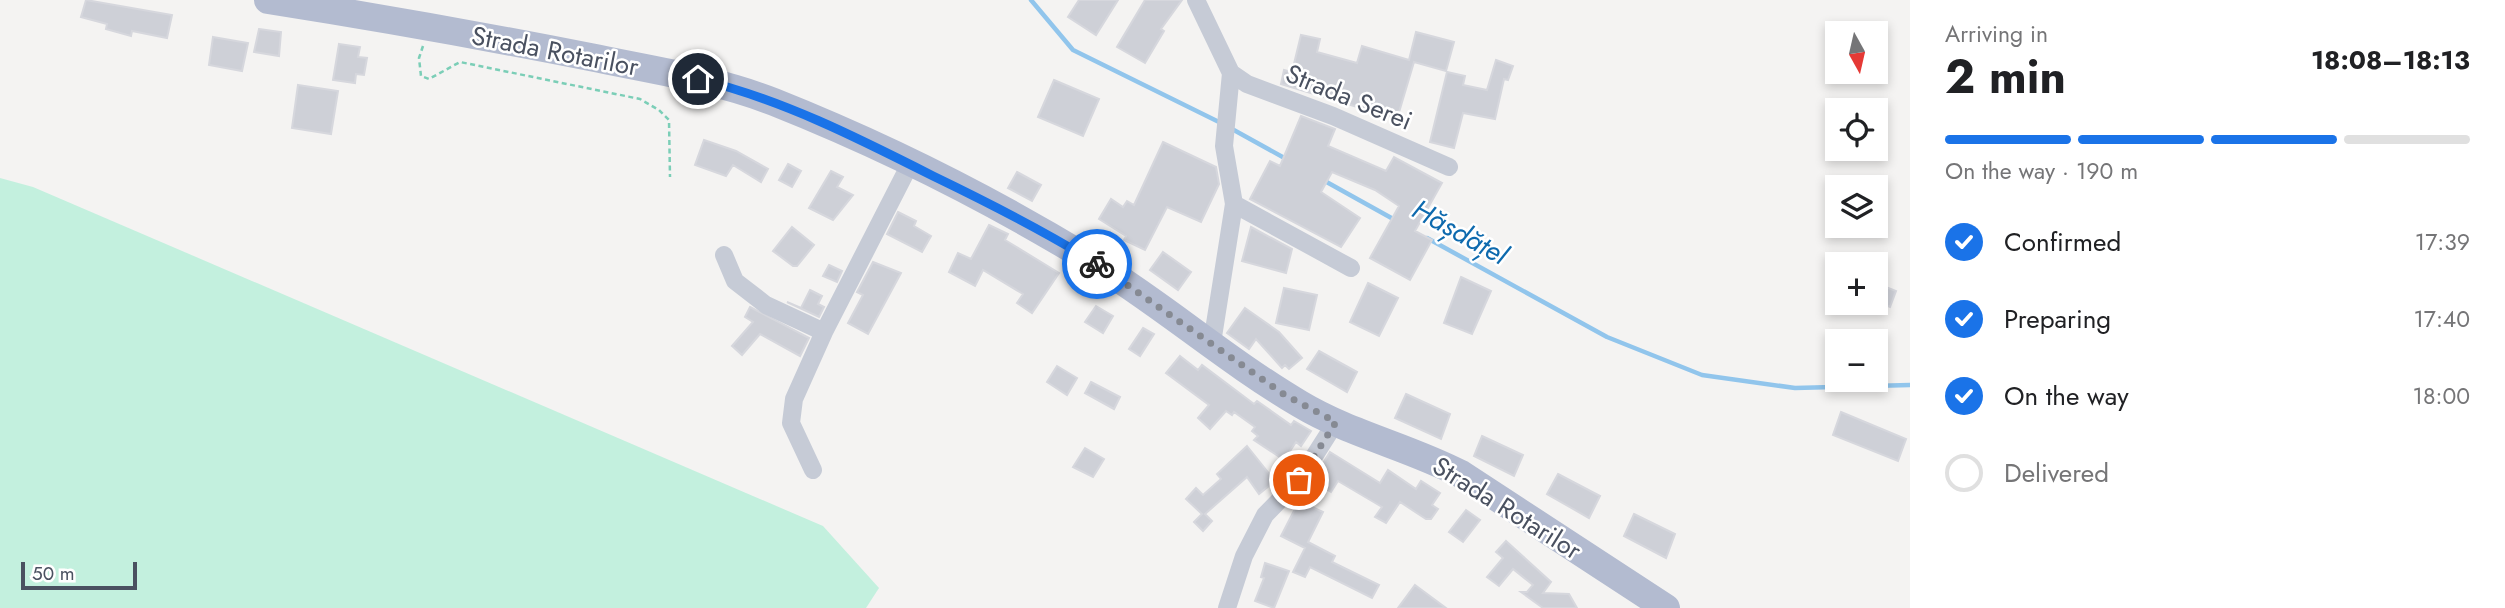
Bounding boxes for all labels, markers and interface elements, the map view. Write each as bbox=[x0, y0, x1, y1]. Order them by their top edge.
street label: Strada Rotarilor bbox=[468, 16, 642, 86]
text: Arriving in bbox=[1945, 17, 2048, 51]
north arrow bbox=[1825, 21, 1888, 84]
map controls bbox=[1825, 21, 1888, 392]
text: 18:08–18:13 bbox=[2311, 41, 2470, 79]
text: 2 min bbox=[1945, 44, 2066, 110]
pin bbox=[668, 49, 728, 109]
street label: Strada Serei bbox=[1280, 54, 1418, 140]
icon: home bbox=[679, 60, 717, 98]
button: locate bbox=[1825, 98, 1888, 161]
text: On the way · 190 m bbox=[1945, 154, 2138, 188]
button: layers bbox=[1825, 175, 1888, 238]
water label: Hășdățel bbox=[1405, 189, 1517, 276]
icon: check bbox=[1945, 223, 1983, 261]
text: Confirmed bbox=[2004, 223, 2121, 261]
text: 17:39 bbox=[2415, 225, 2470, 259]
courier bbox=[1062, 229, 1132, 299]
icon: bike bbox=[1078, 245, 1116, 283]
button: + bbox=[1825, 252, 1888, 315]
icon: check bbox=[1945, 300, 1983, 338]
text: Preparing bbox=[2004, 300, 2111, 338]
text: 17:40 bbox=[2413, 302, 2470, 336]
button: − bbox=[1825, 329, 1888, 392]
icon: check bbox=[1945, 377, 1983, 415]
text: On the way bbox=[2004, 377, 2129, 415]
text: 18:00 bbox=[2413, 379, 2470, 413]
street label: Strada Rotarilor bbox=[1425, 447, 1589, 569]
pin bbox=[1269, 450, 1329, 510]
text: Delivered bbox=[2004, 454, 2109, 492]
icon: bag bbox=[1280, 461, 1318, 499]
scale bar bbox=[21, 559, 136, 591]
text: 50 m bbox=[32, 560, 75, 587]

